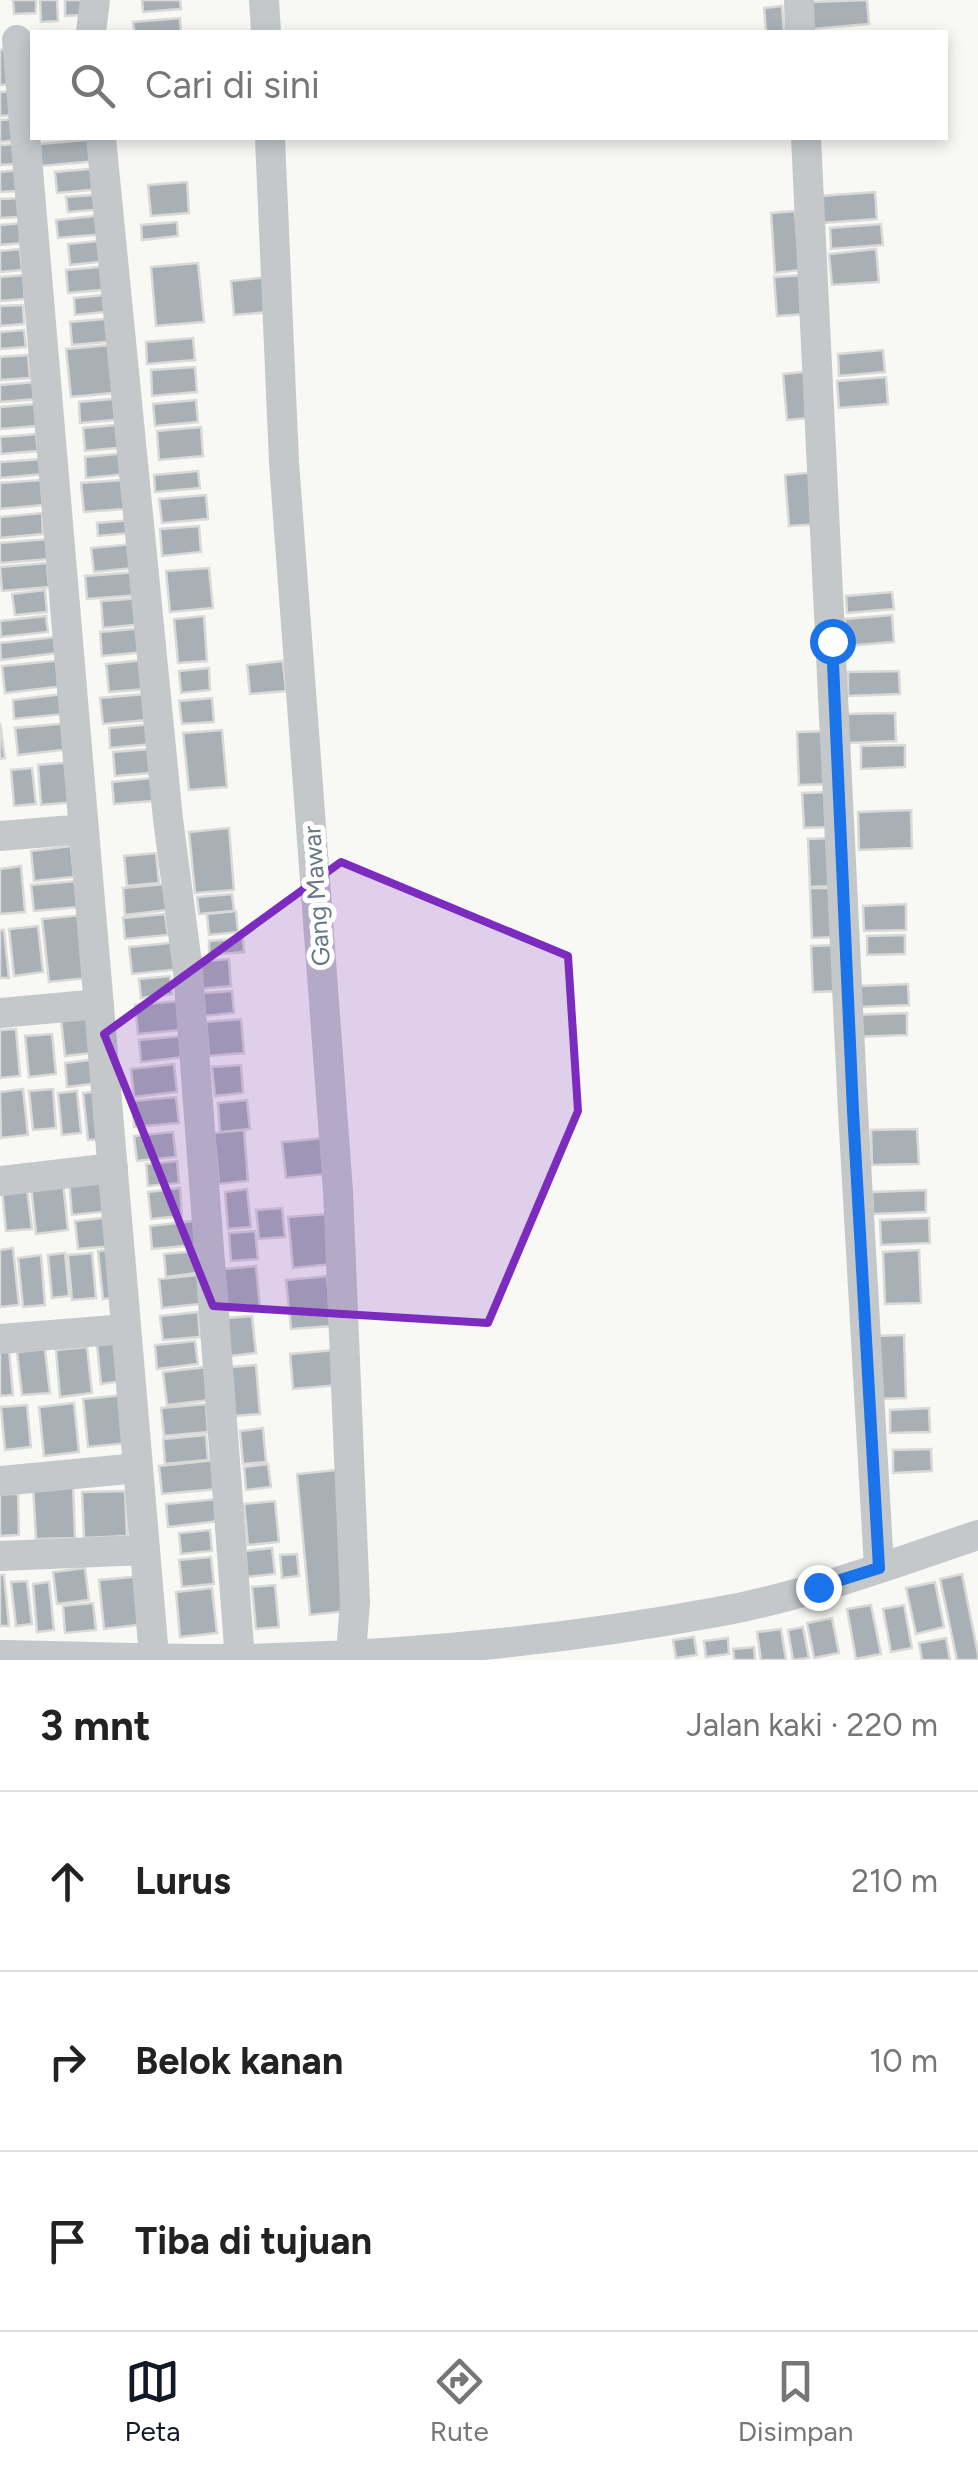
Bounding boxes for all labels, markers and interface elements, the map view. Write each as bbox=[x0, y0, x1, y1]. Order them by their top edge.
search box bbox=[30, 30, 948, 140]
icon: search bbox=[65, 58, 120, 113]
text: Cari di sini bbox=[145, 62, 320, 108]
route start bbox=[810, 619, 856, 665]
street label: Gang Mawar bbox=[296, 824, 336, 967]
route end bbox=[796, 1565, 842, 1611]
text: 3 mnt bbox=[40, 1700, 151, 1751]
text: Jalan kaki · 220 m bbox=[686, 1706, 938, 1744]
icon: ahead bbox=[40, 1854, 95, 1909]
text: Lurus bbox=[135, 1858, 231, 1904]
text: 210 m bbox=[851, 1862, 938, 1900]
icon: right bbox=[40, 2034, 95, 2089]
text: Belok kanan bbox=[135, 2038, 343, 2084]
text: 10 m bbox=[869, 2042, 938, 2080]
icon: arrive bbox=[40, 2214, 95, 2269]
text: Tiba di tujuan bbox=[135, 2218, 372, 2264]
tab: Peta bbox=[125, 2354, 181, 2448]
tab: Rute bbox=[430, 2354, 489, 2448]
tab: Disimpan bbox=[738, 2354, 853, 2448]

